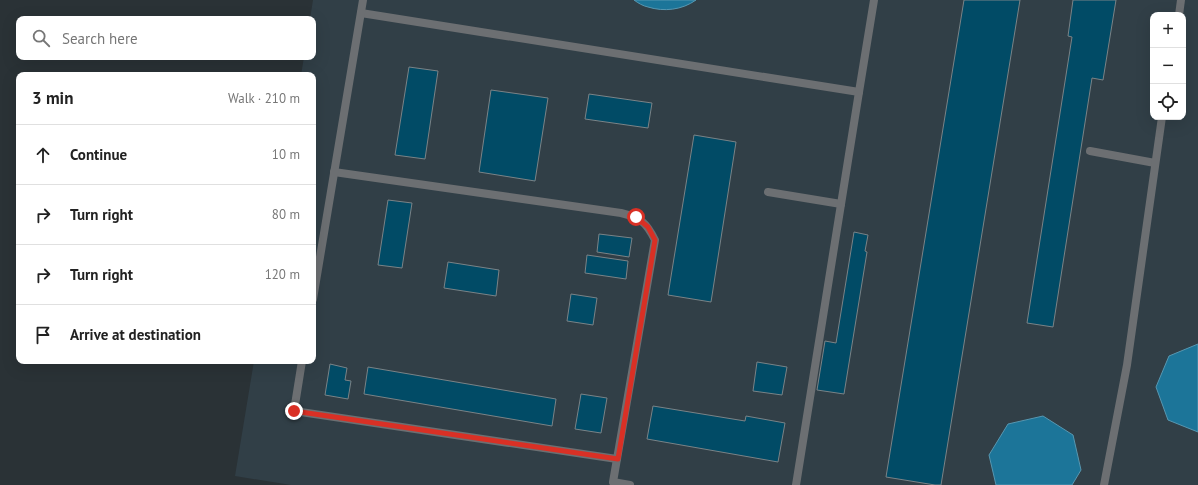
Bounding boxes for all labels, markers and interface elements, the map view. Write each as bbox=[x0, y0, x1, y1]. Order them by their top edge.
map controls bbox=[1150, 12, 1186, 120]
button: + bbox=[1150, 12, 1186, 48]
search box bbox=[16, 16, 316, 60]
icon: search bbox=[30, 27, 52, 49]
text: Search here bbox=[62, 29, 138, 48]
button: − bbox=[1150, 48, 1186, 84]
button: locate bbox=[1150, 84, 1186, 120]
text: 3 min bbox=[32, 87, 73, 109]
text: Walk · 210 m bbox=[228, 90, 300, 107]
icon: ahead bbox=[32, 144, 54, 166]
text: Continue bbox=[70, 145, 127, 164]
text: 10 m bbox=[272, 146, 300, 163]
icon: right bbox=[32, 204, 54, 226]
text: Turn right bbox=[70, 205, 133, 224]
text: 80 m bbox=[272, 206, 300, 223]
route start bbox=[627, 208, 645, 226]
icon: right bbox=[32, 264, 54, 286]
text: Turn right bbox=[70, 265, 133, 284]
text: 120 m bbox=[265, 266, 300, 283]
icon: arrive bbox=[32, 324, 54, 346]
text: Arrive at destination bbox=[70, 325, 201, 344]
route end bbox=[285, 402, 303, 420]

